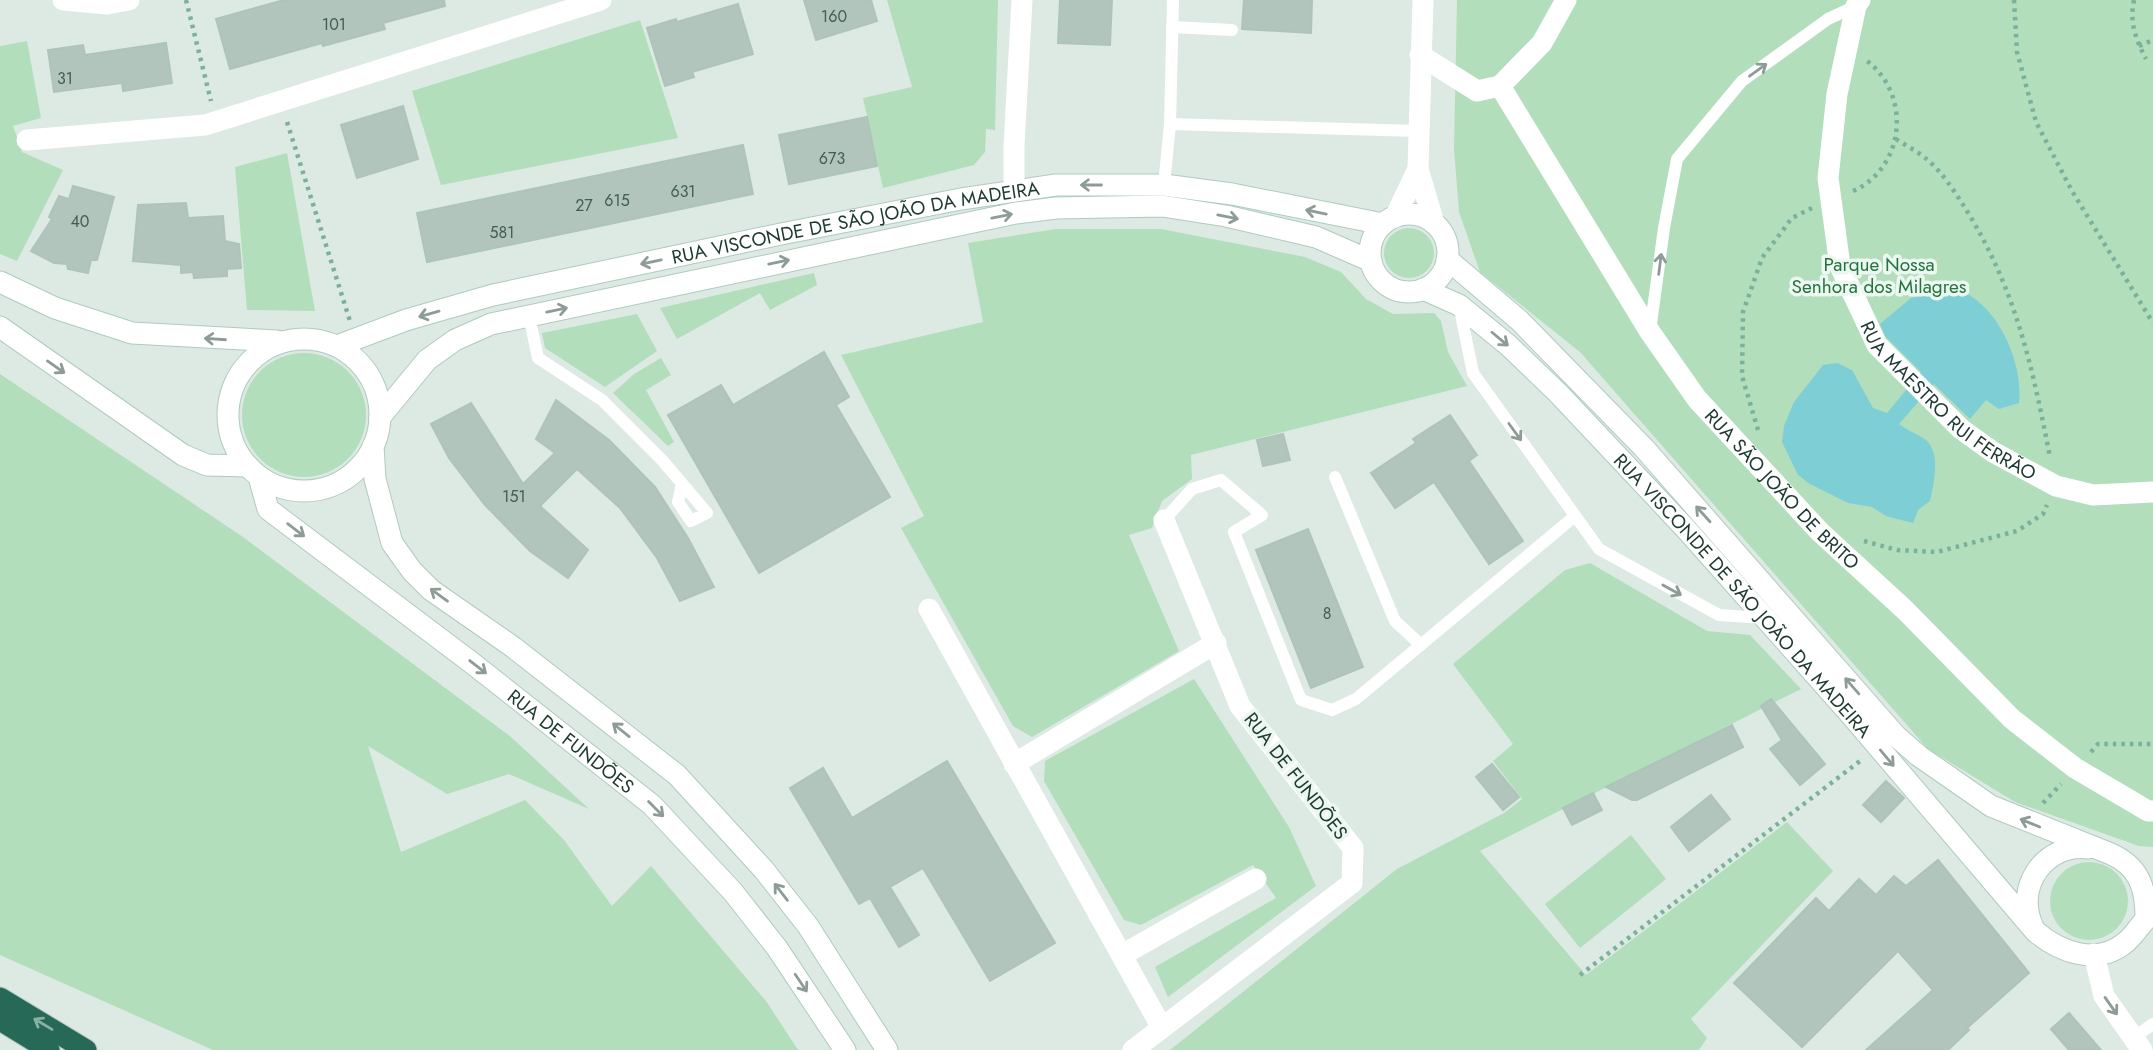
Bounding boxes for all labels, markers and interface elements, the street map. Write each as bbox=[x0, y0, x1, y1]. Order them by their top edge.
house number: 160 bbox=[821, 5, 847, 28]
house number: 101 bbox=[322, 13, 346, 36]
one-way arrow bbox=[1748, 62, 1766, 77]
house number: 31 bbox=[57, 67, 73, 90]
house number: 673 bbox=[819, 147, 845, 170]
street label: RUA VISCONDE DE SÃO JOÃO DA MADEIRA bbox=[669, 174, 1042, 270]
one-way arrow bbox=[1080, 178, 1103, 192]
house number: 631 bbox=[670, 180, 696, 203]
house number: 615 bbox=[604, 189, 630, 212]
house number: 27 bbox=[575, 194, 593, 217]
one-way arrow bbox=[1305, 204, 1328, 218]
one-way arrow bbox=[990, 208, 1013, 222]
house number: 40 bbox=[71, 210, 89, 233]
one-way arrow bbox=[1216, 210, 1239, 224]
house number: 581 bbox=[490, 221, 514, 244]
park label: Parque Nossa Senhora dos Milagres bbox=[1792, 251, 1967, 300]
one-way arrow bbox=[1653, 253, 1666, 276]
one-way arrow bbox=[640, 255, 663, 269]
one-way arrow bbox=[767, 255, 790, 268]
one-way arrow bbox=[545, 303, 568, 317]
one-way arrow bbox=[418, 308, 440, 321]
street label: RUA MAESTRO RUI FERRÃO bbox=[1854, 316, 2041, 486]
one-way arrow bbox=[1491, 331, 1509, 347]
one-way arrow bbox=[204, 332, 227, 345]
one-way arrow bbox=[46, 360, 65, 374]
street label: RUA SÃO JOÃO DE BRITO bbox=[1699, 403, 1866, 576]
one-way arrow bbox=[1508, 422, 1522, 441]
street label: RUA VISCONDE DE SÃO JOÃO DA MADEIRA bbox=[1608, 447, 1878, 744]
house number: 151 bbox=[502, 485, 526, 508]
one-way arrow bbox=[1695, 505, 1711, 523]
one-way arrow bbox=[286, 523, 305, 538]
one-way arrow bbox=[1661, 583, 1682, 597]
one-way arrow bbox=[430, 588, 449, 602]
house number: 8 bbox=[1323, 602, 1331, 625]
one-way arrow bbox=[468, 660, 486, 675]
one-way arrow bbox=[1844, 677, 1860, 695]
street label: RUA DE FUNDÕES bbox=[502, 683, 640, 800]
street label: RUA DE FUNDÕES bbox=[1238, 707, 1354, 845]
one-way arrow bbox=[613, 723, 631, 738]
one-way arrow bbox=[1879, 749, 1895, 767]
one-way arrow bbox=[647, 800, 664, 817]
one-way arrow bbox=[2019, 816, 2041, 829]
one-way arrow bbox=[773, 883, 788, 901]
one-way arrow bbox=[794, 973, 808, 993]
one-way arrow bbox=[2103, 996, 2118, 1015]
one-way arrow bbox=[33, 1017, 53, 1031]

